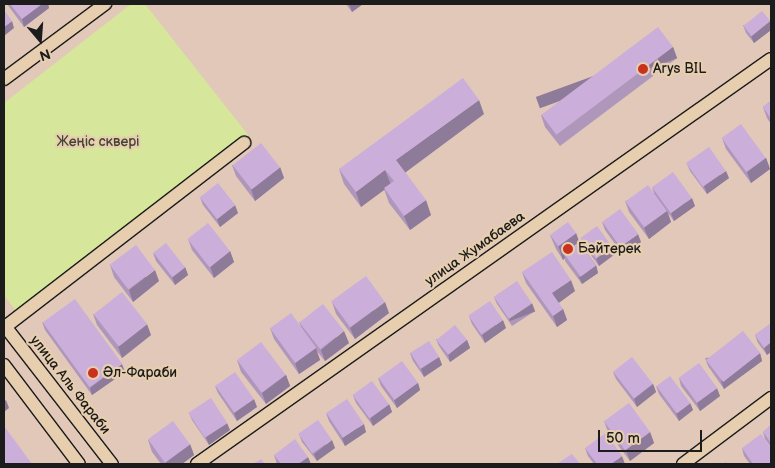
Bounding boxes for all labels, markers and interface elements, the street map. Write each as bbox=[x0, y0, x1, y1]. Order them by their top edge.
north arrow bbox=[15, 15, 65, 65]
text: N bbox=[37, 45, 52, 64]
place label: Arys BIL bbox=[653, 61, 706, 77]
marker: Arys BIL bbox=[637, 63, 649, 75]
park label: Жеңіс сквері bbox=[56, 134, 140, 150]
street label: улица Жумабаева bbox=[422, 208, 528, 290]
place label: Бәйтерек bbox=[578, 241, 641, 257]
marker: Бәйтерек bbox=[562, 243, 574, 255]
street label: улица Аль Фараби bbox=[26, 332, 114, 438]
place label: Әл-Фараби bbox=[103, 365, 177, 381]
marker: Әл-Фараби bbox=[87, 367, 99, 379]
scale bar bbox=[600, 420, 704, 452]
text: 50 m bbox=[606, 429, 640, 448]

